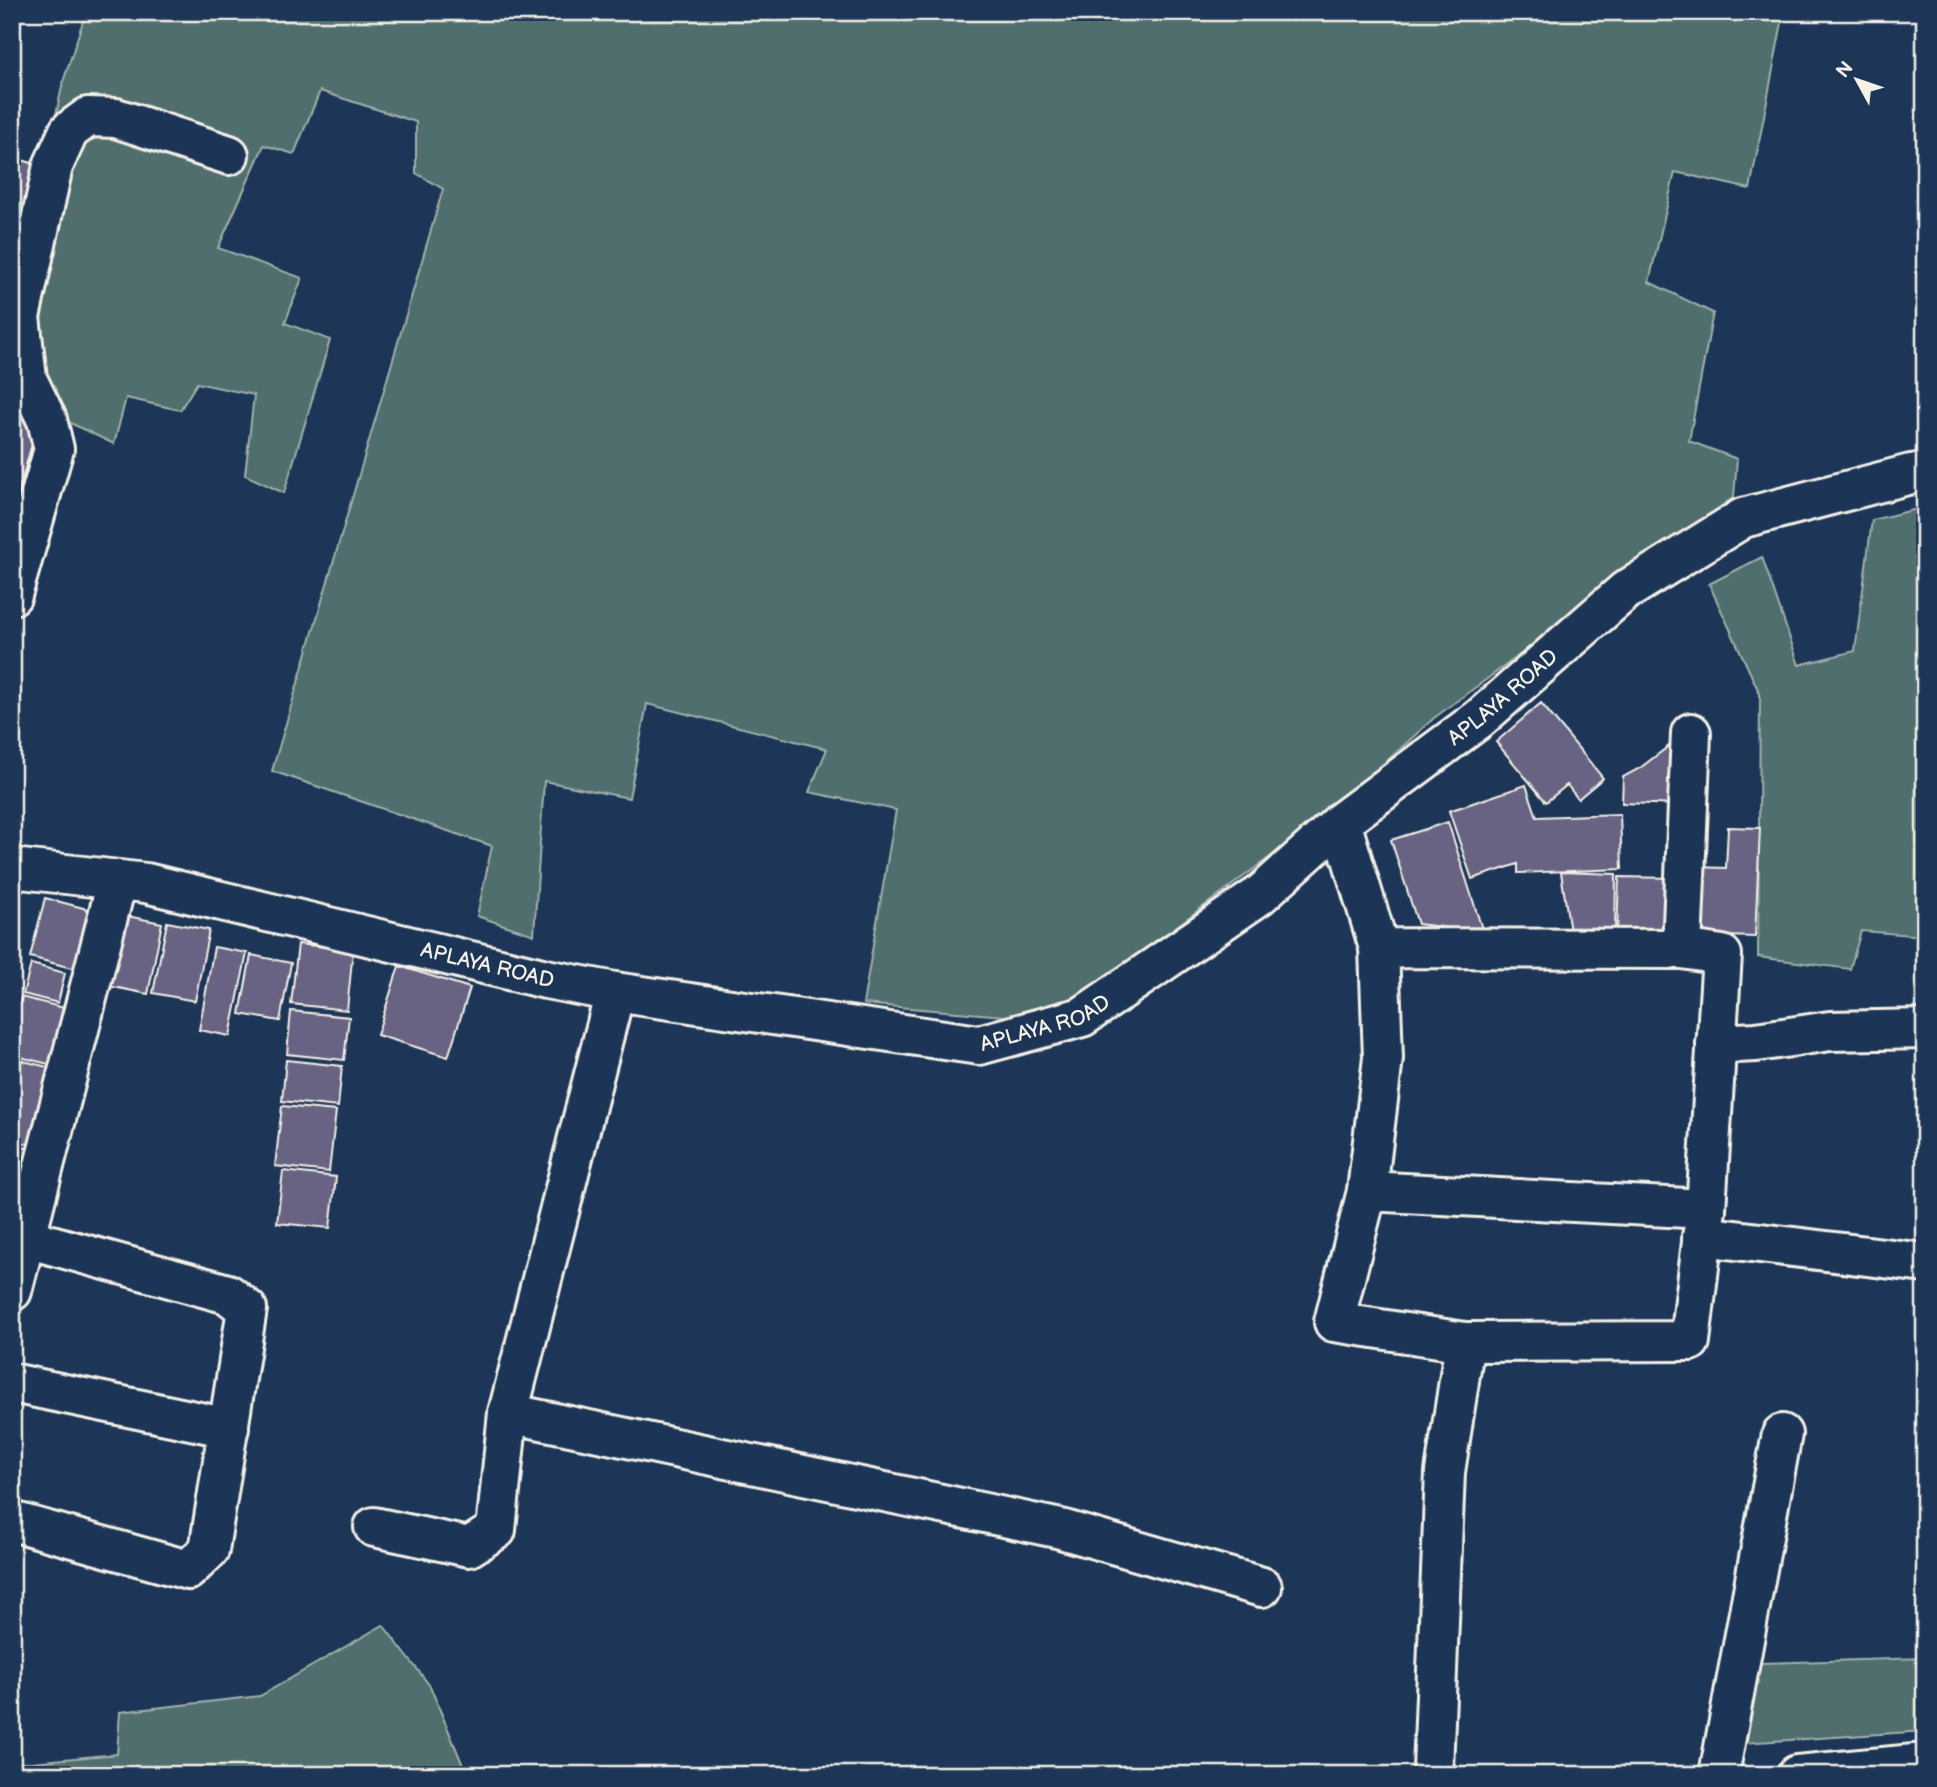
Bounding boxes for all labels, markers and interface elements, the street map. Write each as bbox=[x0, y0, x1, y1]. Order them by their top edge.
north arrow bbox=[1822, 46, 1892, 116]
text: N bbox=[1832, 57, 1859, 83]
street label: APLAYA ROAD bbox=[1442, 644, 1563, 751]
street label: APLAYA ROAD bbox=[418, 937, 556, 993]
street label: APLAYA ROAD bbox=[977, 989, 1115, 1057]

